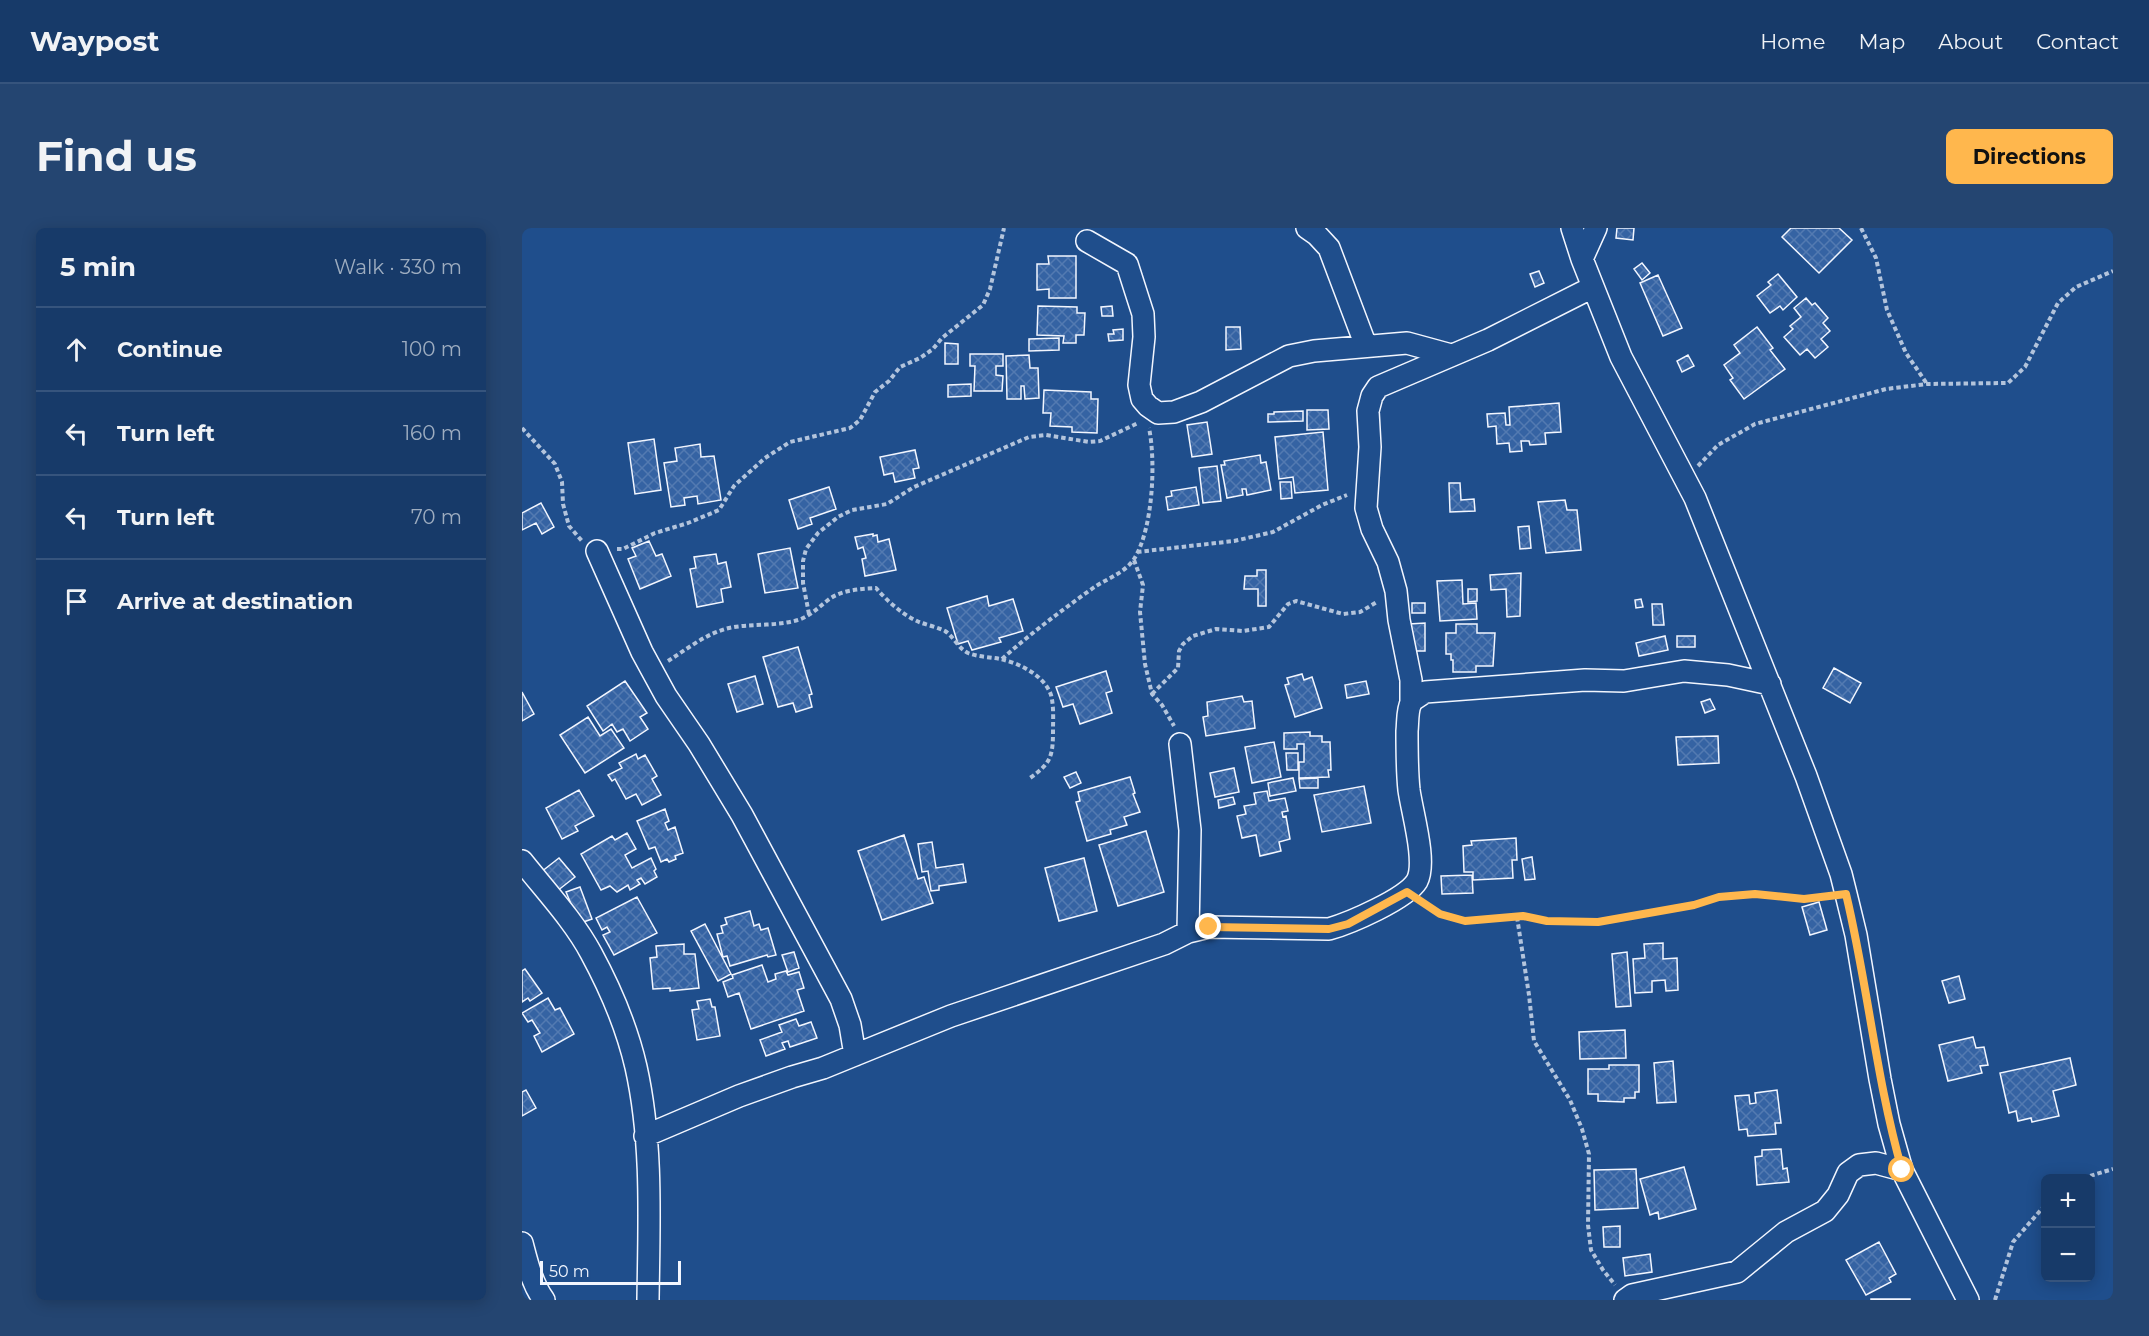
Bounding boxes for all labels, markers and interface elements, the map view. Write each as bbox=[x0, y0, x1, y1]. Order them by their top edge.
text: Waypost bbox=[30, 24, 160, 58]
text: Home bbox=[1760, 29, 1825, 54]
text: Map bbox=[1858, 29, 1905, 54]
text: About bbox=[1938, 29, 2003, 54]
text: Contact bbox=[2036, 29, 2119, 54]
button: Directions bbox=[1946, 129, 2113, 184]
text: Find us bbox=[36, 130, 197, 182]
text: 5 min bbox=[60, 251, 136, 283]
text: Walk · 330 m bbox=[334, 255, 462, 279]
icon: ahead bbox=[60, 333, 93, 366]
text: Continue bbox=[117, 336, 223, 363]
text: 100 m bbox=[402, 337, 462, 361]
icon: left bbox=[60, 417, 93, 450]
text: Turn left bbox=[117, 420, 215, 447]
text: 160 m bbox=[403, 421, 462, 445]
icon: left bbox=[60, 501, 93, 534]
text: Turn left bbox=[117, 504, 215, 531]
text: 70 m bbox=[411, 505, 462, 529]
icon: arrive bbox=[60, 585, 93, 618]
text: Arrive at destination bbox=[117, 588, 353, 615]
route end bbox=[1195, 913, 1221, 939]
route start bbox=[1888, 1156, 1914, 1182]
map controls bbox=[2041, 1174, 2095, 1282]
button: + bbox=[2041, 1174, 2095, 1228]
button: − bbox=[2041, 1228, 2095, 1282]
scale bar bbox=[540, 1258, 681, 1286]
text: 50 m bbox=[549, 1262, 590, 1281]

